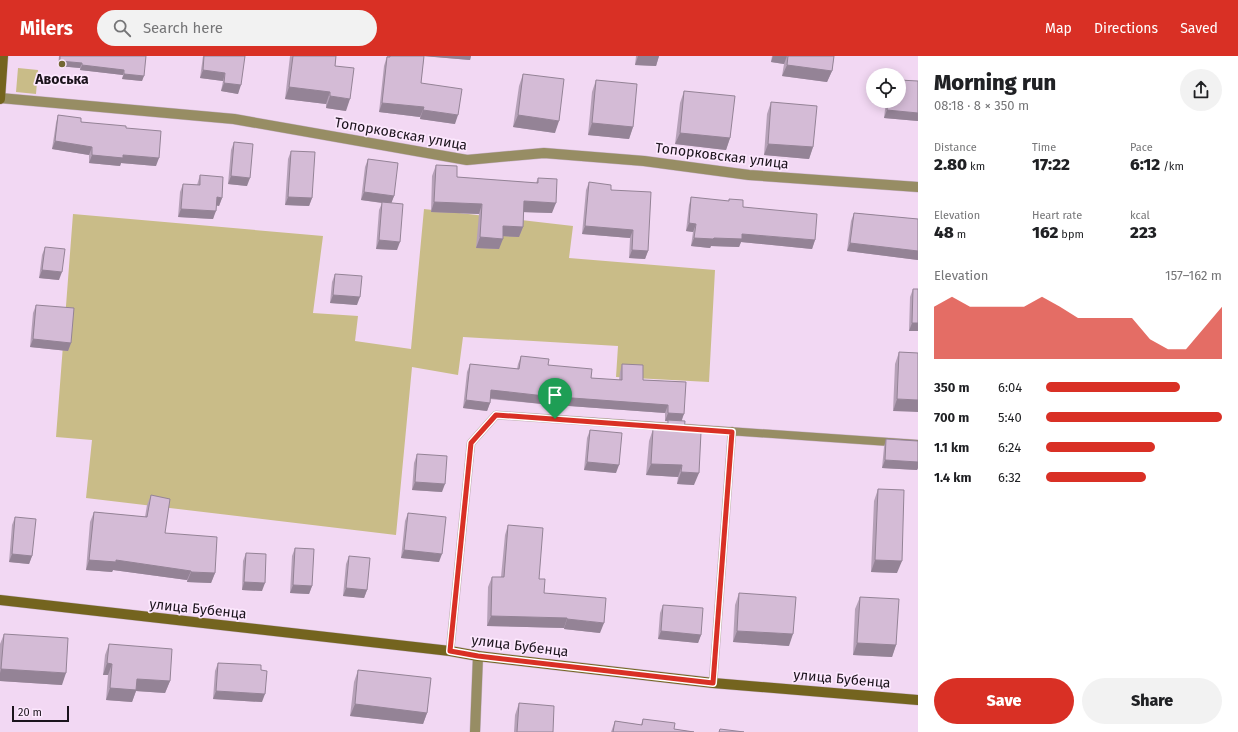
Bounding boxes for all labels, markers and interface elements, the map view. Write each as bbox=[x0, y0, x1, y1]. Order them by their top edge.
search box bbox=[97, 10, 377, 46]
text: Milers bbox=[20, 17, 73, 40]
icon: search bbox=[111, 17, 133, 39]
text: Search here bbox=[143, 19, 223, 37]
text: Map bbox=[1045, 20, 1072, 37]
text: Directions bbox=[1094, 20, 1158, 37]
text: Saved bbox=[1180, 20, 1218, 37]
marker: Авоська bbox=[57, 59, 67, 69]
map controls bbox=[866, 68, 906, 108]
button: locate bbox=[866, 68, 906, 108]
text: Morning run bbox=[934, 69, 1056, 96]
button: share bbox=[1180, 69, 1222, 111]
place label: Авоська bbox=[34, 71, 89, 88]
text: 08:18 · 8 × 350 m bbox=[934, 98, 1029, 113]
street label: Топорковская улица bbox=[333, 114, 469, 154]
street label: Топорковская улица bbox=[654, 139, 790, 173]
text: Distance bbox=[934, 141, 977, 154]
text: Time bbox=[1032, 141, 1056, 154]
text: Pace bbox=[1130, 141, 1153, 154]
text: 2.80 bbox=[934, 154, 967, 175]
text: 17:22 bbox=[1032, 154, 1070, 175]
text: 6:12 bbox=[1130, 154, 1160, 175]
text: km bbox=[967, 160, 985, 173]
text: /km bbox=[1160, 160, 1184, 173]
text: Elevation bbox=[934, 209, 980, 222]
text: Heart rate bbox=[1032, 209, 1082, 222]
text: kcal bbox=[1130, 209, 1150, 222]
text: 48 bbox=[934, 222, 954, 243]
text: 162 bbox=[1032, 222, 1058, 243]
text: 223 bbox=[1130, 222, 1157, 243]
text: m bbox=[954, 228, 966, 241]
text: bpm bbox=[1058, 228, 1084, 241]
text: Elevation bbox=[934, 268, 988, 283]
text: 157–162 m bbox=[1165, 268, 1222, 283]
pin bbox=[538, 378, 572, 419]
text: 350 m bbox=[934, 380, 969, 395]
text: 6:04 bbox=[998, 380, 1022, 395]
icon: arrive bbox=[544, 384, 566, 406]
text: 700 m bbox=[934, 410, 969, 425]
text: 5:40 bbox=[998, 410, 1022, 425]
text: 1.1 km bbox=[934, 440, 969, 455]
text: 6:24 bbox=[998, 440, 1021, 455]
text: 1.4 km bbox=[934, 470, 971, 485]
text: 6:32 bbox=[998, 470, 1021, 485]
street label: улица Бубенца bbox=[149, 595, 247, 623]
street label: улица Бубенца bbox=[471, 632, 569, 660]
street label: улица Бубенца bbox=[793, 666, 891, 692]
button: Save bbox=[934, 678, 1074, 724]
button: Share bbox=[1082, 678, 1222, 724]
scale bar bbox=[12, 704, 69, 723]
text: 20 m bbox=[18, 706, 42, 719]

